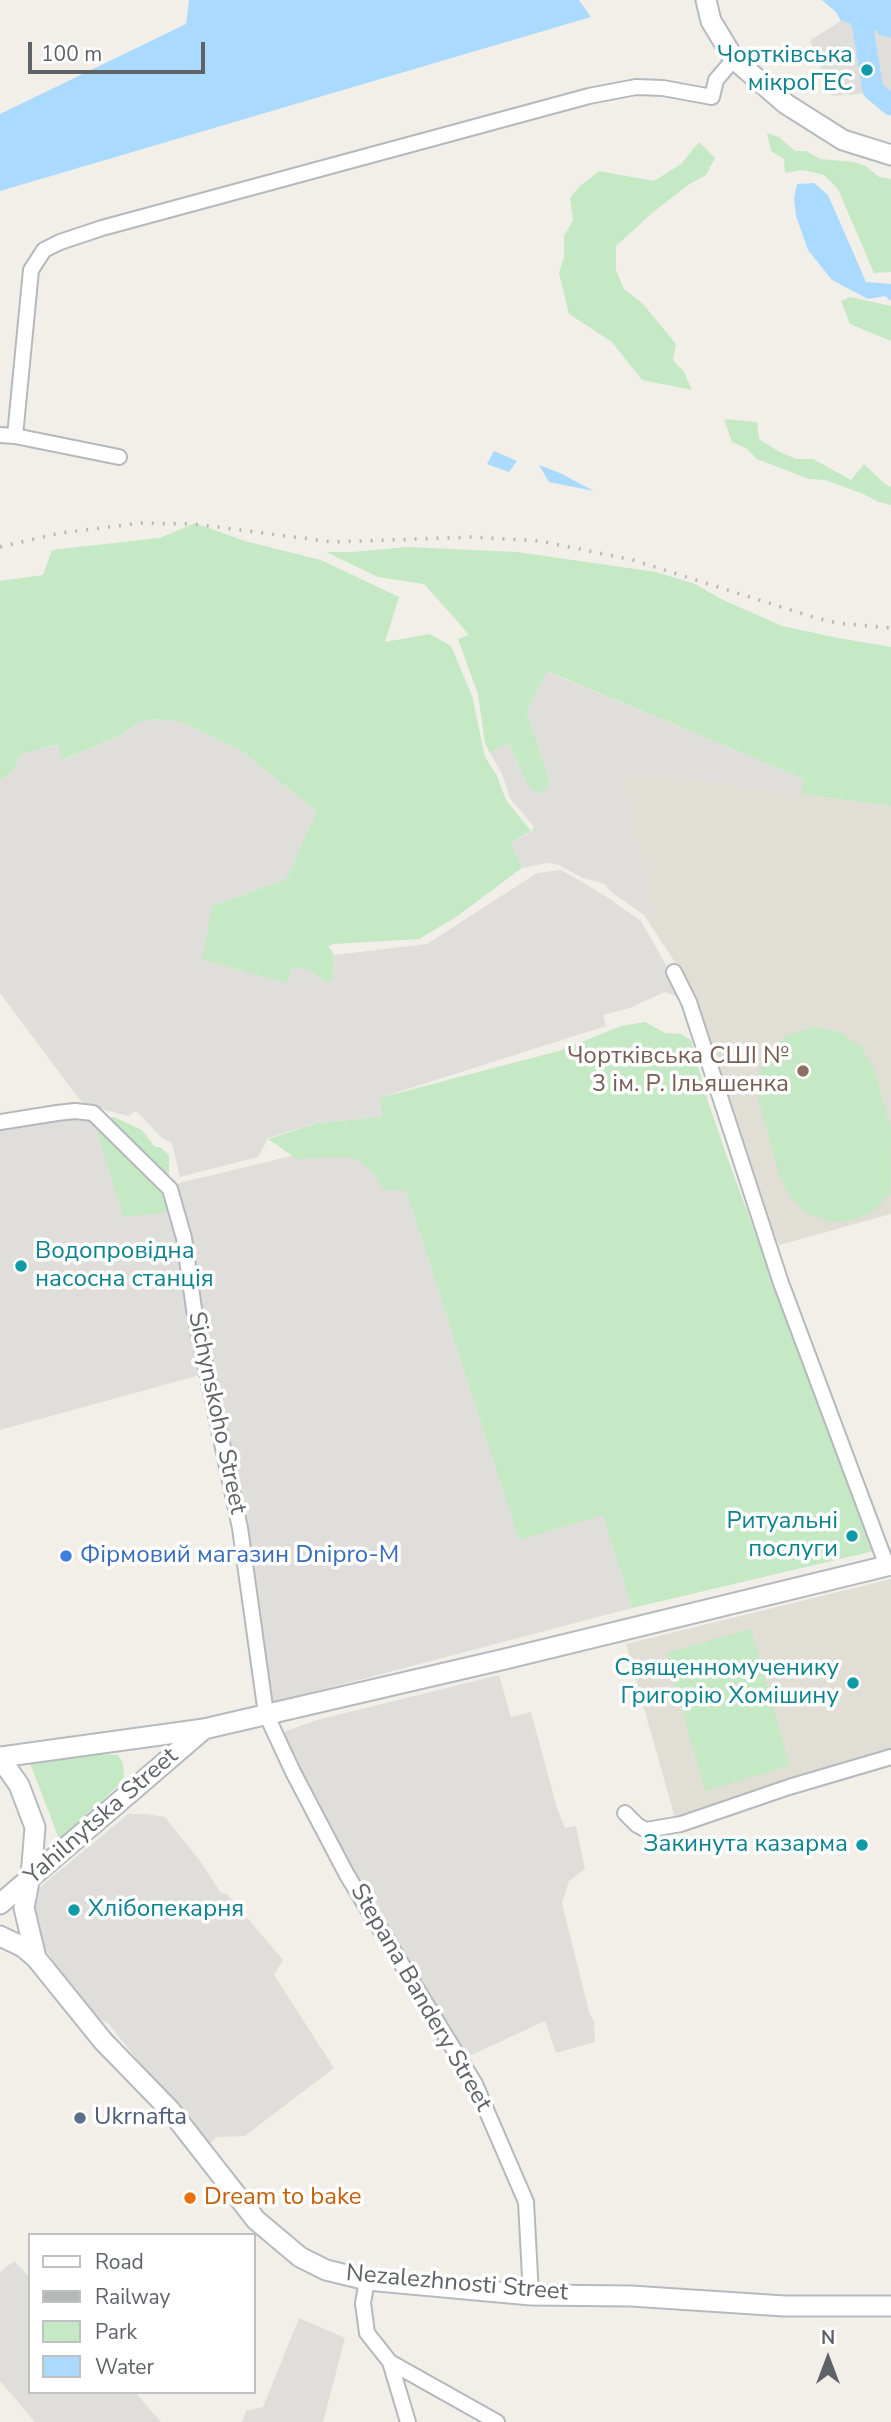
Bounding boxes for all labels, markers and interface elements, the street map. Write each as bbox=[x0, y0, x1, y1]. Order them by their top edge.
scale bar bbox=[32, 28, 208, 72]
text: 100 m bbox=[41, 40, 102, 68]
place label: Чортківська мікроГЕС bbox=[717, 42, 853, 98]
marker: Чортківська мікроГЕС bbox=[859, 62, 875, 78]
place label: Чортківська СШІ № 3 ім. Р. Ільяшенка bbox=[567, 1043, 789, 1099]
marker: Чортківська СШІ № 3 ім. Р. Ільяшенка bbox=[795, 1063, 811, 1079]
place label: Водопровідна насосна станція bbox=[35, 1238, 214, 1294]
marker: Водопровідна насосна станція bbox=[13, 1258, 29, 1274]
street label: Sichynskoho Street bbox=[180, 1309, 252, 1517]
place label: Ритуальні послуги bbox=[726, 1508, 838, 1564]
marker: Ритуальні послуги bbox=[844, 1528, 860, 1544]
place label: Фірмовий магазин Dnipro-M bbox=[80, 1542, 399, 1570]
marker: Фірмовий магазин Dnipro-M bbox=[58, 1548, 74, 1564]
place label: Священномученику Григорію Хомішину bbox=[614, 1655, 839, 1711]
marker: Священномученику Григорію Хомішину bbox=[845, 1675, 861, 1691]
street label: Yahilnytska Street bbox=[19, 1743, 185, 1891]
place label: Закинута казарма bbox=[643, 1831, 848, 1859]
marker: Закинута казарма bbox=[854, 1837, 870, 1853]
street label: Stepana Bandery Street bbox=[343, 1879, 497, 2117]
place label: Хлібопекарня bbox=[88, 1896, 244, 1924]
marker: Хлібопекарня bbox=[66, 1902, 82, 1918]
place label: Ukrnafta bbox=[94, 2104, 187, 2132]
marker: Ukrnafta bbox=[72, 2110, 88, 2126]
place label: Dream to bake bbox=[204, 2184, 361, 2212]
marker: Dream to bake bbox=[182, 2190, 198, 2206]
legend bbox=[28, 2233, 256, 2394]
text: Road bbox=[95, 2248, 144, 2276]
street label: Nezalezhnosti Street bbox=[345, 2260, 569, 2308]
text: Railway bbox=[95, 2283, 170, 2311]
text: Park bbox=[95, 2318, 137, 2346]
north arrow bbox=[793, 2324, 863, 2394]
text: N bbox=[821, 2325, 835, 2351]
text: Water bbox=[95, 2353, 154, 2381]

